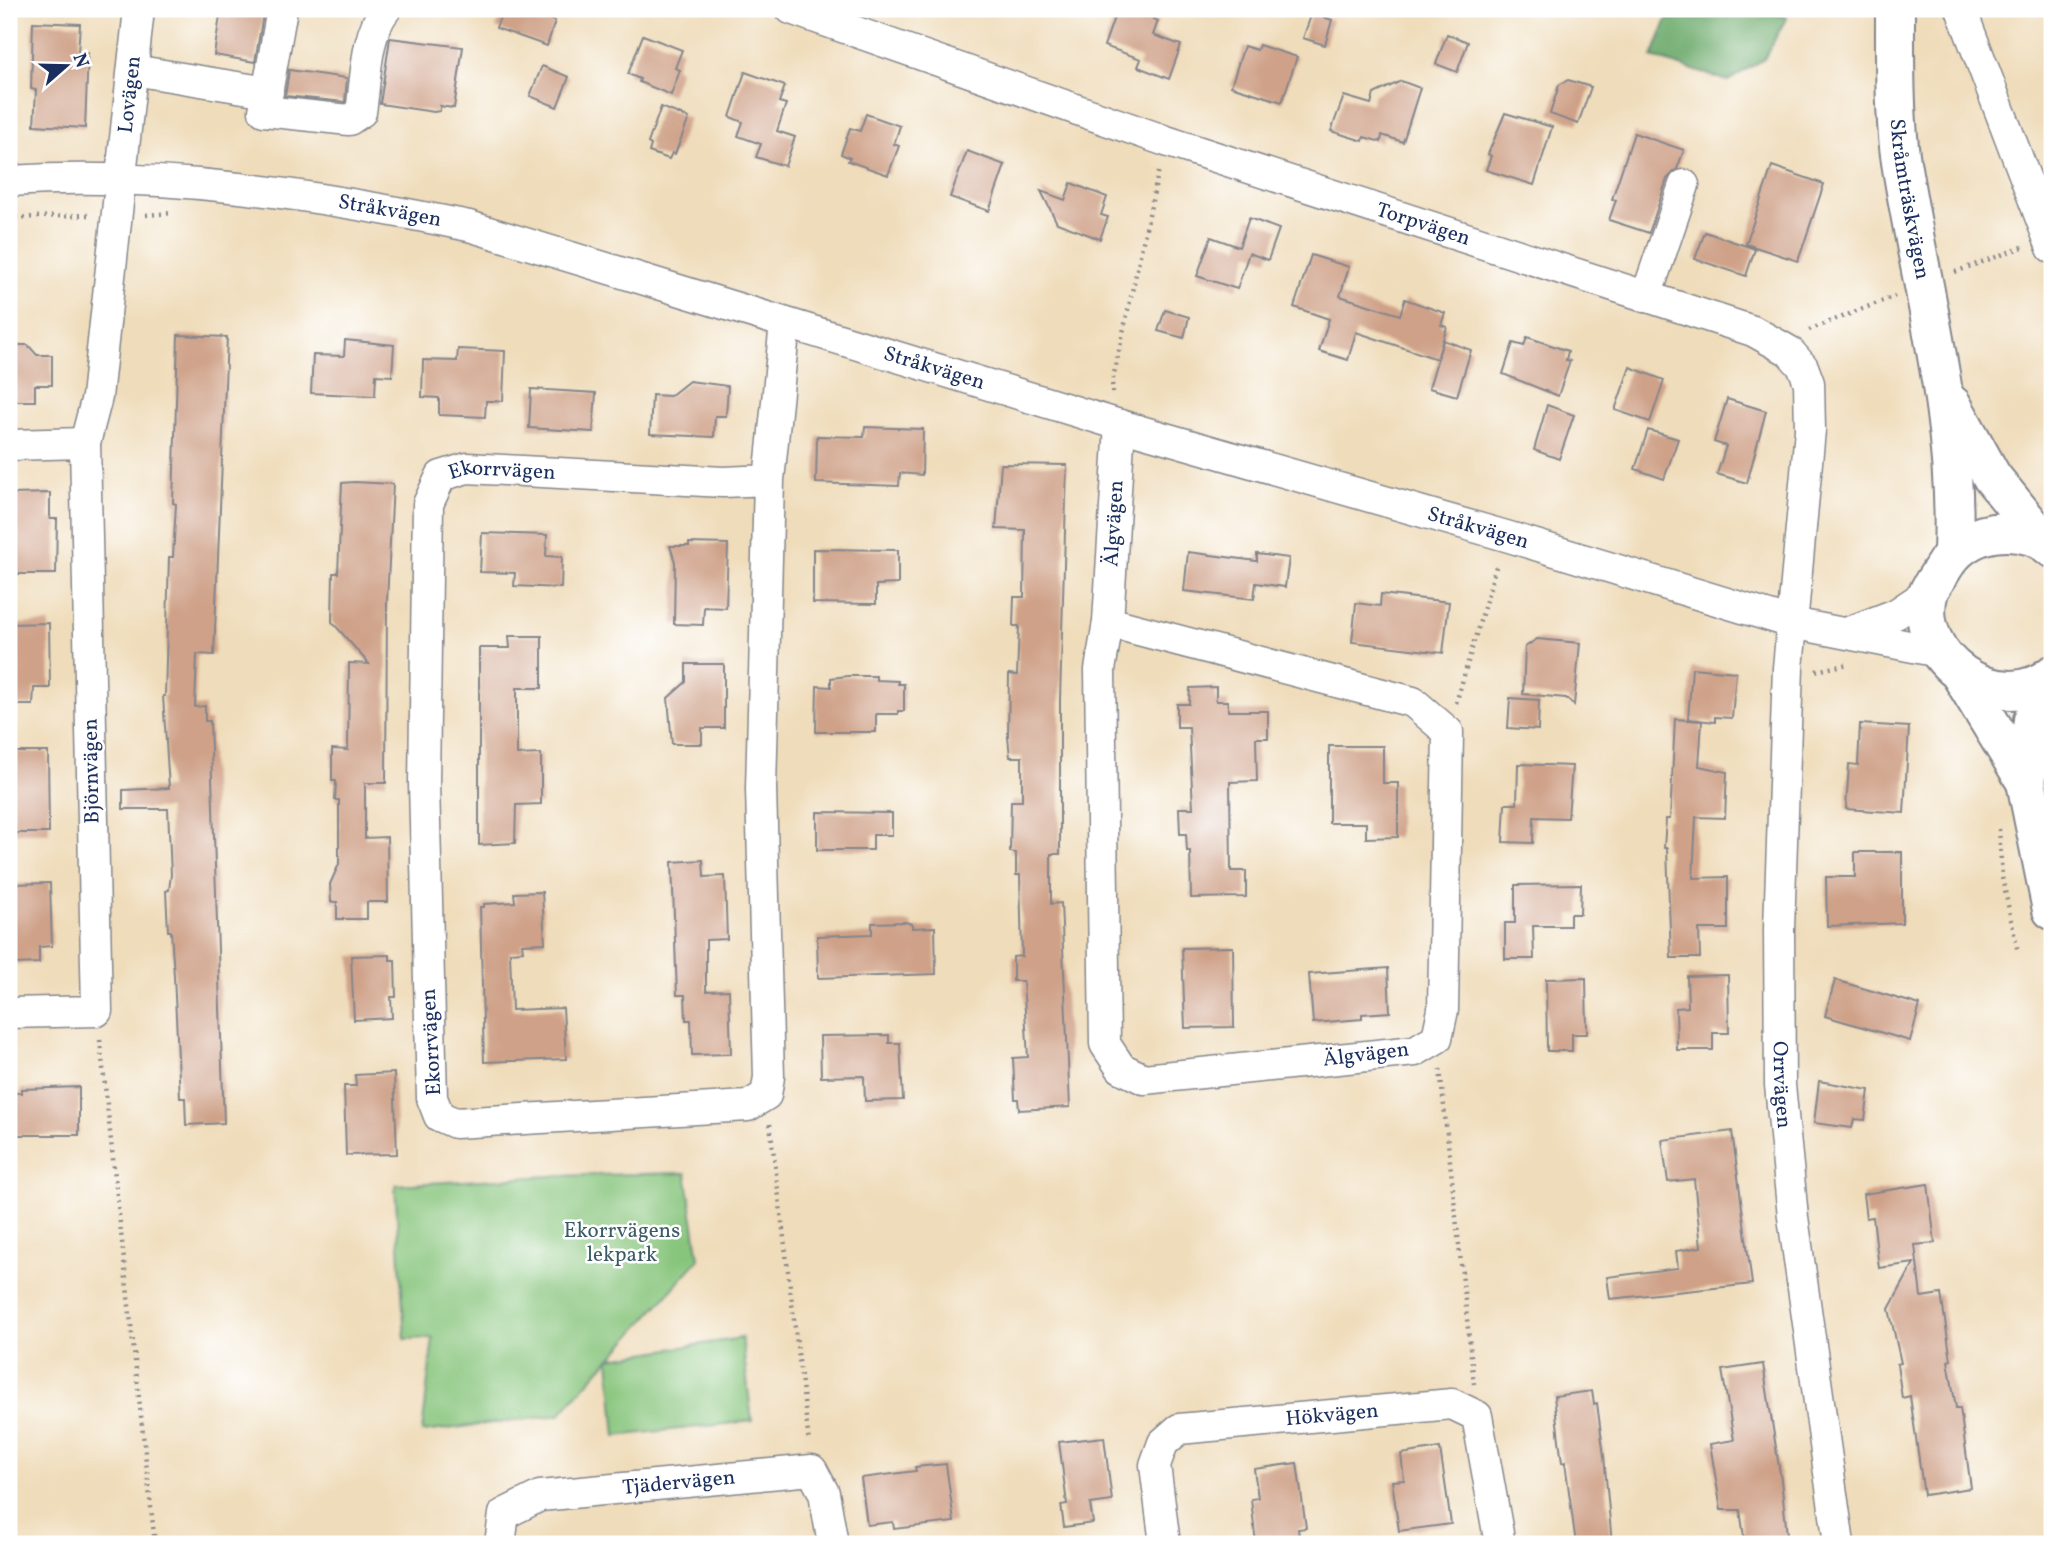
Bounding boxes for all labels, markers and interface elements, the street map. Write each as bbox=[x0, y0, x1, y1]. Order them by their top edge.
north arrow bbox=[32, 32, 102, 102]
text: N bbox=[66, 50, 95, 72]
street label: Lovägen bbox=[111, 54, 148, 135]
street label: Skråmträskvägen bbox=[1882, 118, 1937, 282]
street label: Stråkvägen bbox=[336, 187, 444, 235]
street label: Torpvägen bbox=[1372, 195, 1474, 253]
street label: Stråkvägen bbox=[880, 339, 988, 397]
street label: Ekorrvägen bbox=[445, 452, 556, 487]
street label: Älgvägen bbox=[1097, 479, 1131, 567]
street label: Stråkvägen bbox=[1424, 500, 1533, 557]
street label: Björnvägen bbox=[77, 718, 107, 824]
street label: Ekorrvägen bbox=[415, 988, 449, 1096]
street label: Älgvägen bbox=[1321, 1035, 1411, 1075]
street label: Orrvägen bbox=[1765, 1041, 1799, 1130]
park label: Ekorrvägens lekpark bbox=[564, 1217, 680, 1270]
street label: Hökvägen bbox=[1284, 1396, 1380, 1434]
street label: Tjädervägen bbox=[621, 1463, 737, 1503]

